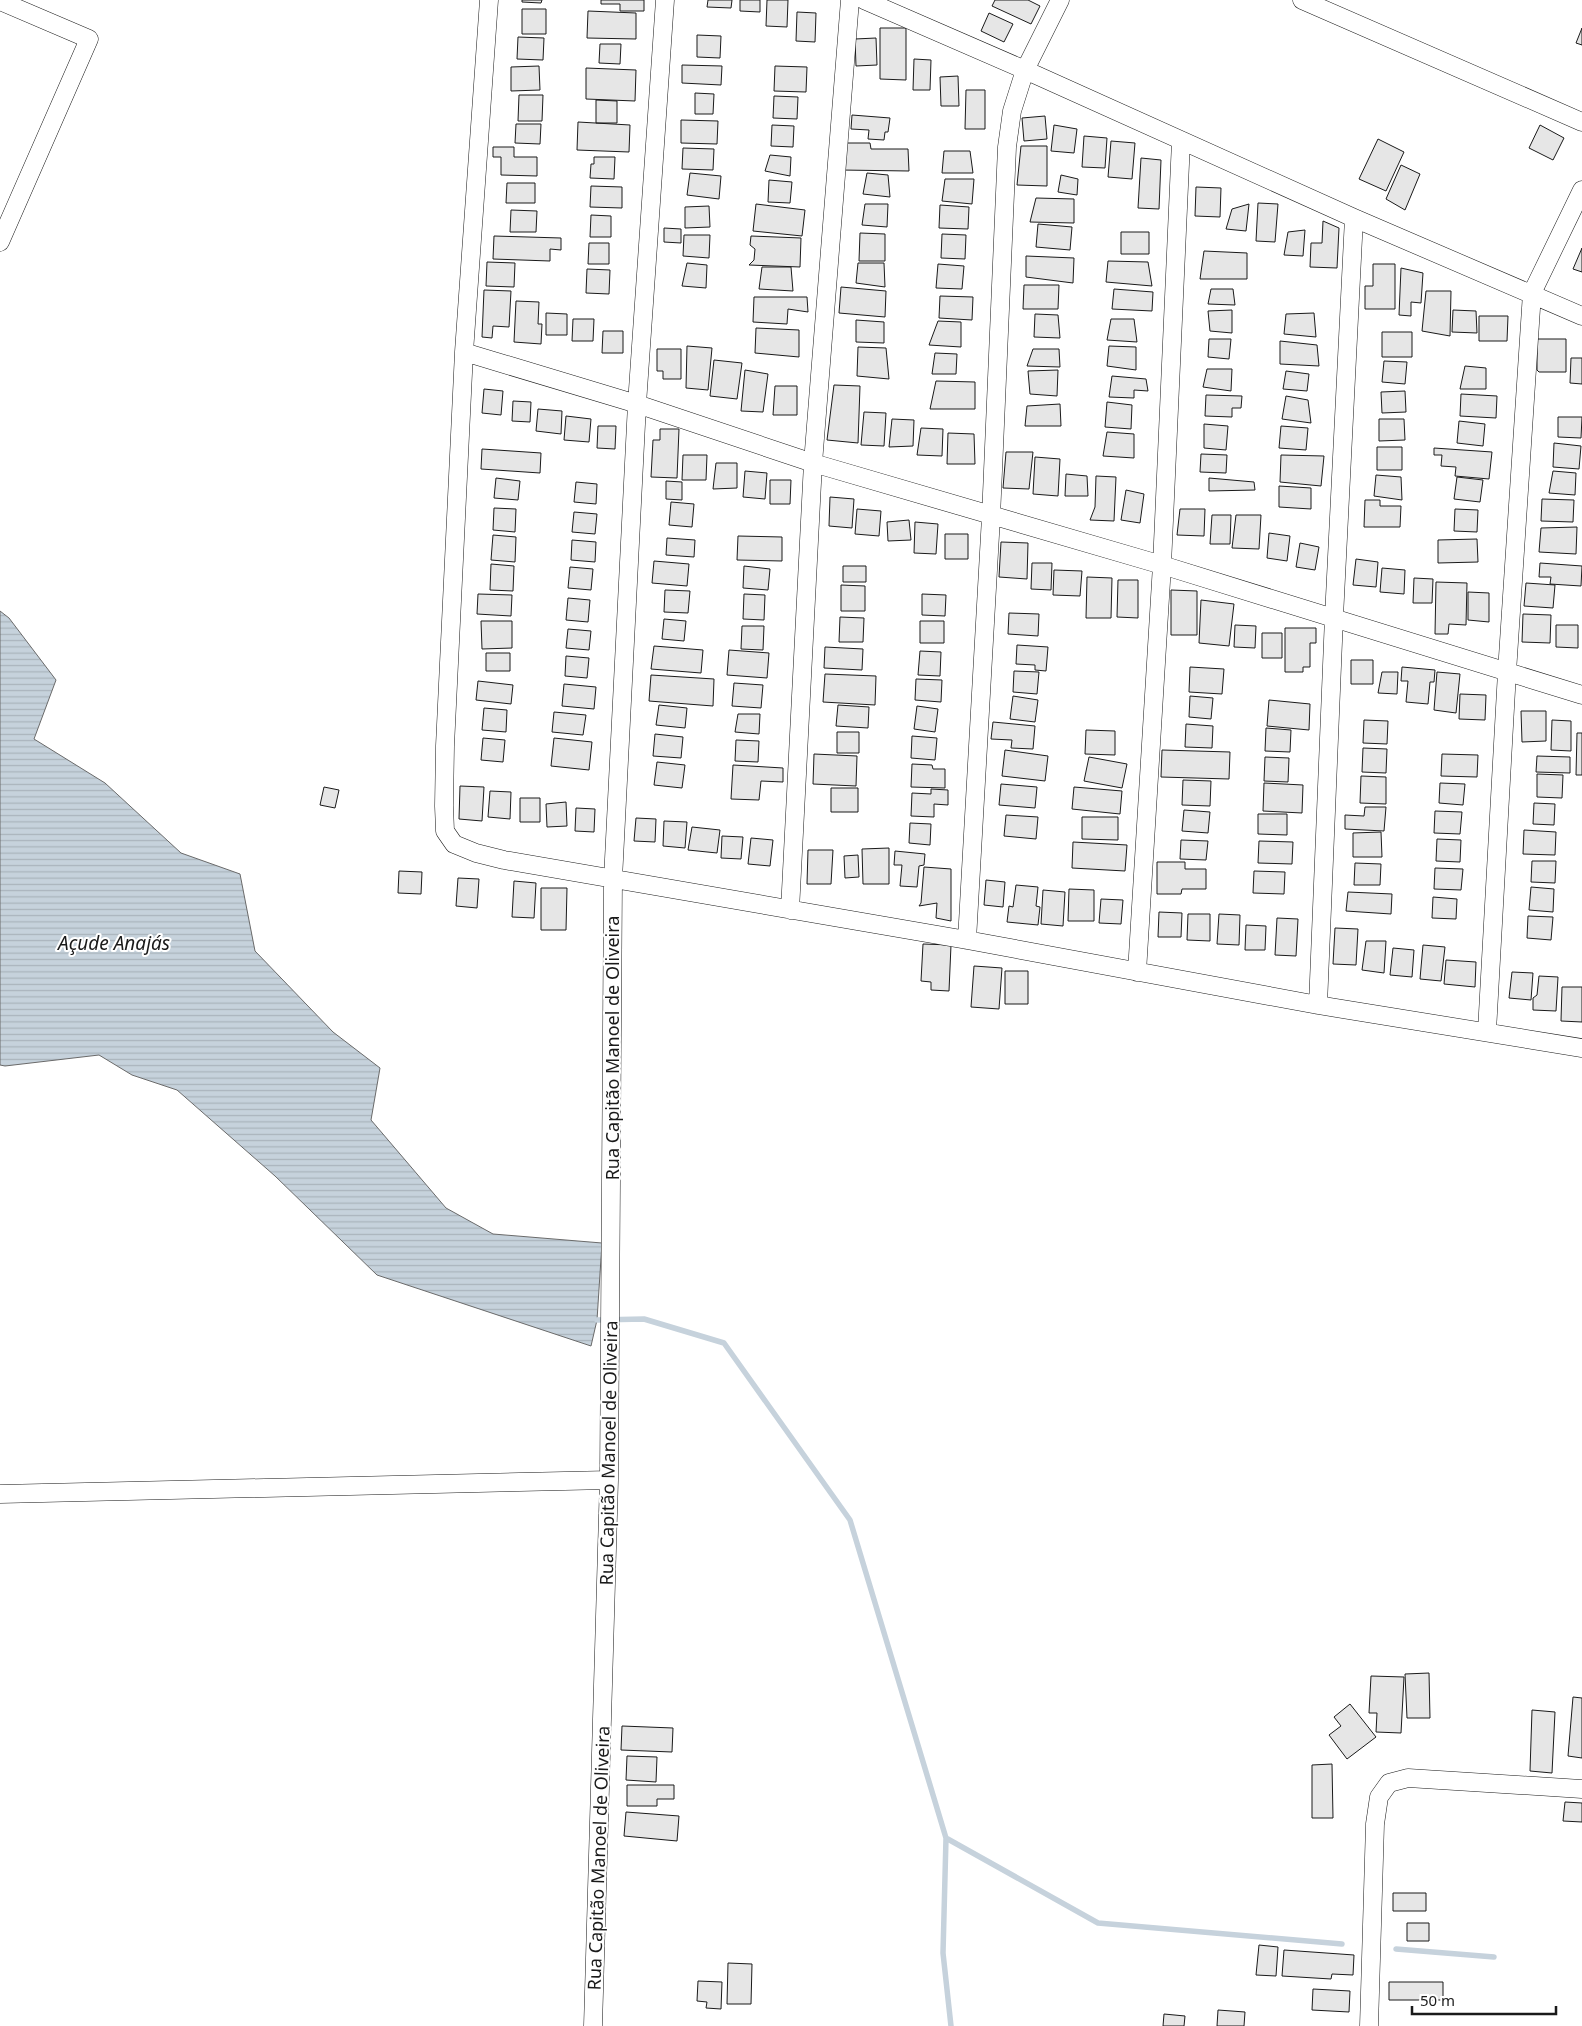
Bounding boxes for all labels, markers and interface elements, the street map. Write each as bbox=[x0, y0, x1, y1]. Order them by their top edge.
street label: Rua Capitão Manoel de Oliveira bbox=[600, 916, 624, 1180]
water label: Açude Anajás bbox=[56, 930, 170, 956]
street label: Rua Capitão Manoel de Oliveira bbox=[594, 1320, 622, 1586]
street label: Rua Capitão Manoel de Oliveira bbox=[581, 1725, 615, 1991]
scale bar bbox=[1412, 1984, 1556, 2016]
text: 50 m bbox=[1420, 1990, 1455, 2010]

